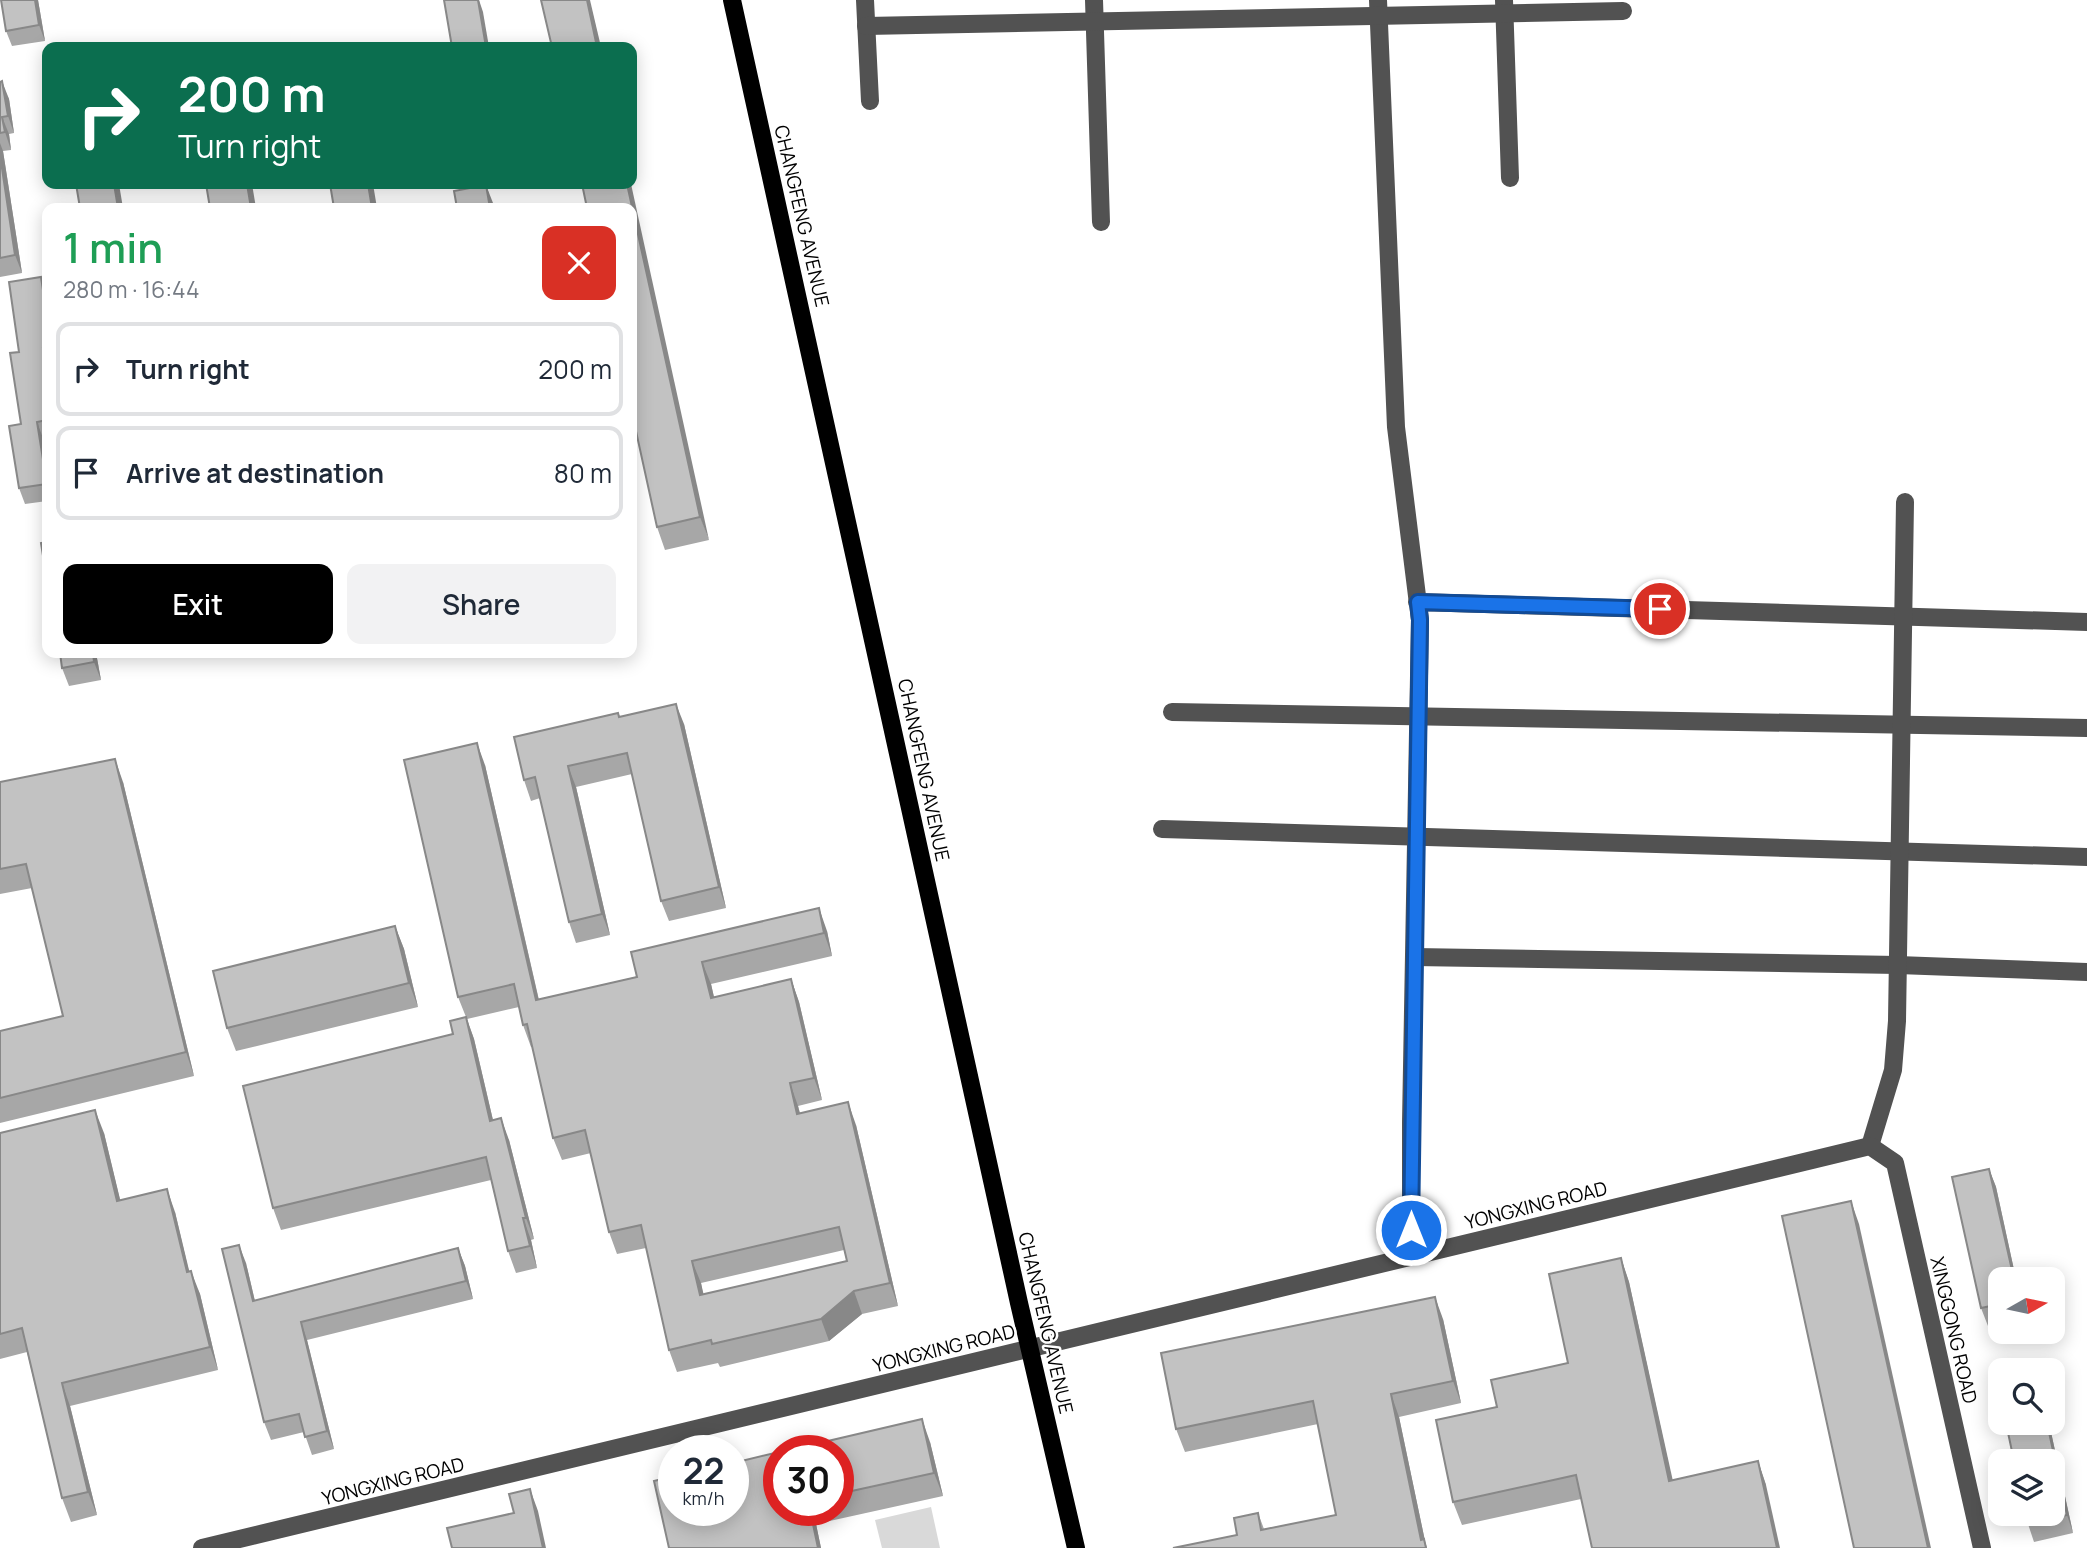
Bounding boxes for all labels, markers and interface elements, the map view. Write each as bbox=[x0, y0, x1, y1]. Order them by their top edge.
text: 200 m bbox=[178, 60, 326, 127]
icon: right bbox=[63, 70, 154, 161]
street label: CHANGFENG AVENUE bbox=[768, 123, 836, 309]
text: Turn right bbox=[178, 124, 321, 168]
text: 1 min bbox=[63, 218, 163, 276]
button: close bbox=[542, 226, 616, 300]
text: 280 m · 16:44 bbox=[63, 273, 199, 305]
icon: right bbox=[67, 350, 105, 388]
text: Turn right bbox=[126, 351, 250, 387]
text: 200 m bbox=[538, 351, 612, 387]
icon: arrive bbox=[67, 454, 105, 492]
text: Arrive at destination bbox=[126, 455, 384, 491]
text: 80 m bbox=[554, 455, 612, 491]
button: Exit bbox=[63, 564, 333, 644]
button: Share bbox=[347, 564, 616, 644]
pin bbox=[1630, 579, 1690, 639]
icon: arrive bbox=[1641, 590, 1679, 628]
street label: CHANGFENG AVENUE bbox=[892, 676, 956, 864]
street label: YONGXING ROAD bbox=[1462, 1175, 1610, 1235]
position arrow bbox=[1374, 1193, 1448, 1267]
street label: CHANGFENG AVENUE bbox=[1012, 1230, 1080, 1416]
street label: XINGGONG ROAD bbox=[1924, 1254, 1984, 1406]
north arrow bbox=[1988, 1267, 2065, 1344]
map controls bbox=[1988, 1267, 2065, 1526]
street label: YONGXING ROAD bbox=[870, 1318, 1018, 1378]
button: search bbox=[1988, 1358, 2065, 1435]
speed limit sign: 30 bbox=[763, 1435, 854, 1526]
text: 22 bbox=[683, 1447, 724, 1495]
button: layers bbox=[1988, 1449, 2065, 1526]
street label: YONGXING ROAD bbox=[319, 1451, 467, 1511]
text: km/h bbox=[683, 1486, 724, 1510]

